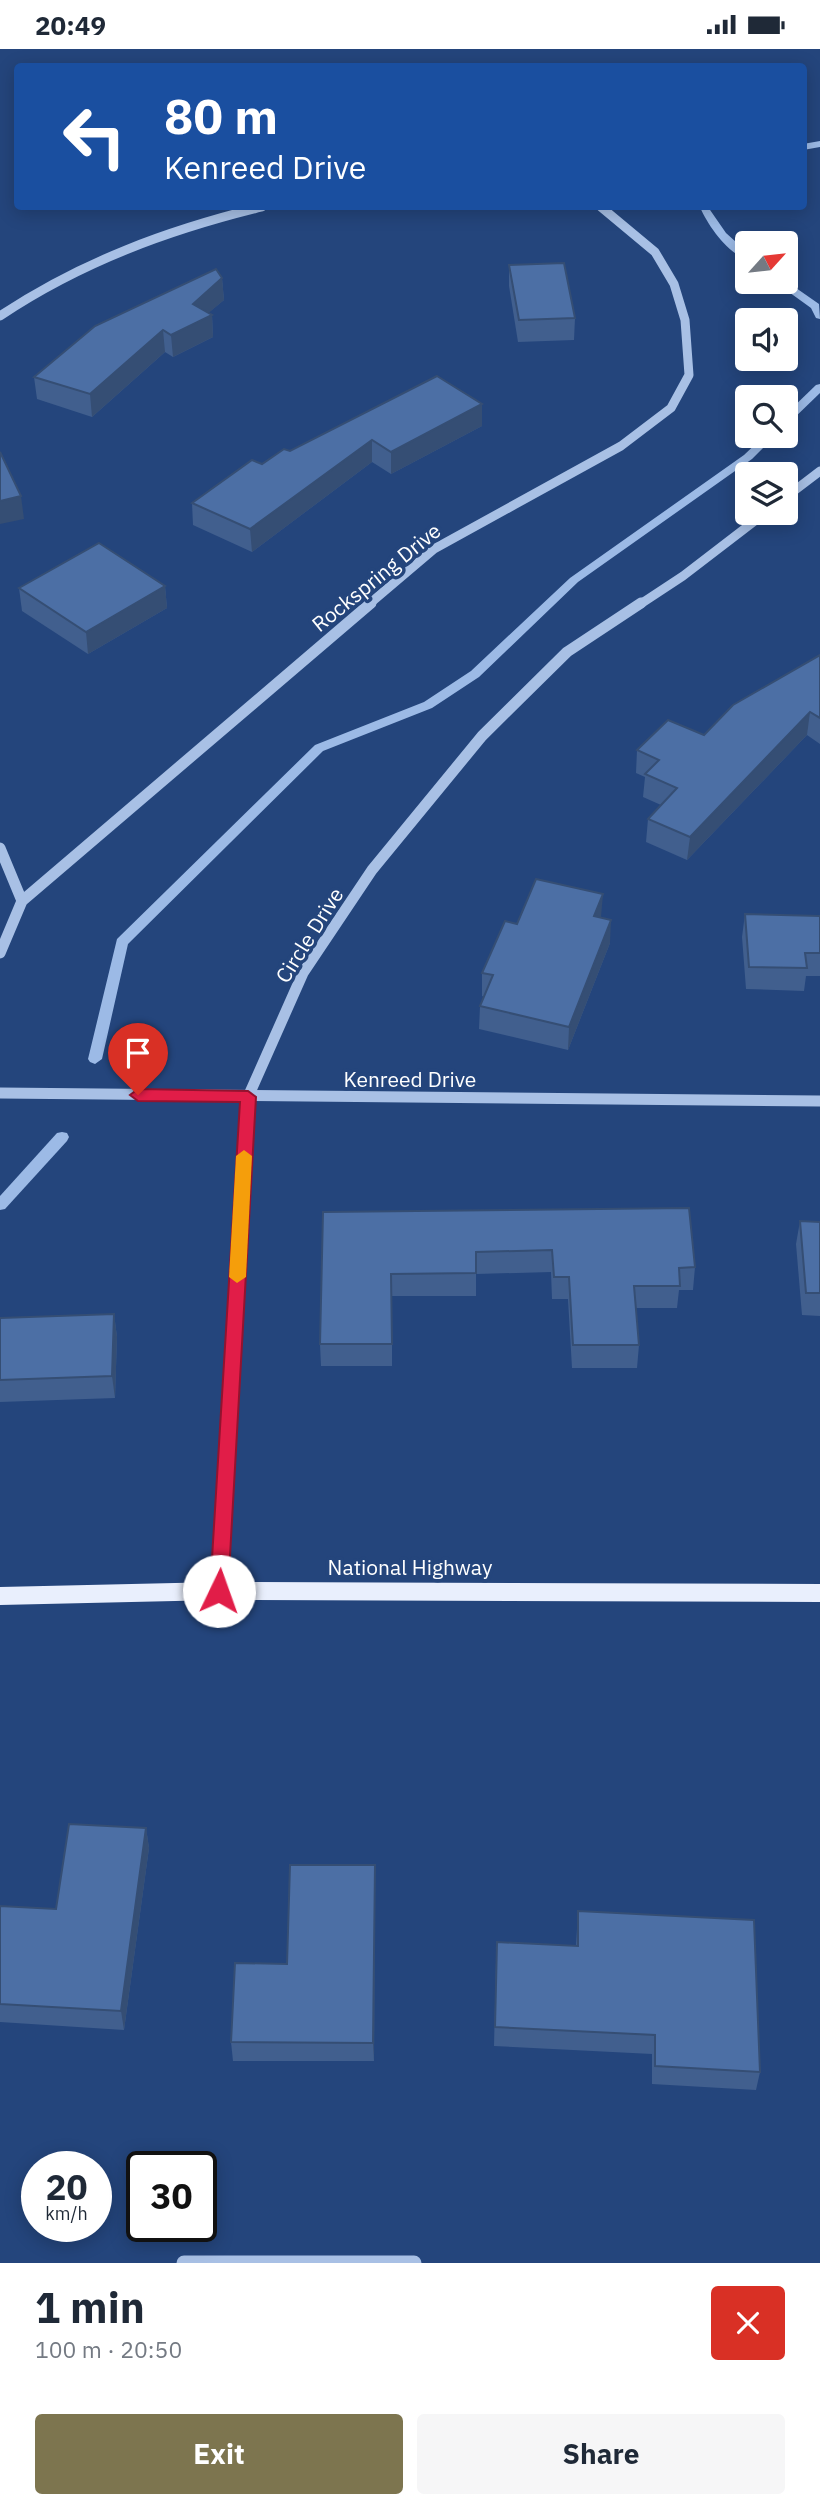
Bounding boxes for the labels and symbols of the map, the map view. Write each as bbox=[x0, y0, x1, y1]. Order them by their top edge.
north arrow bbox=[735, 231, 798, 294]
street label: Rockspring Drive bbox=[306, 516, 446, 638]
street label: Circle Drive bbox=[269, 882, 349, 988]
pin bbox=[108, 1023, 168, 1095]
street label: Kenreed Drive bbox=[344, 1065, 476, 1093]
street label: National Highway bbox=[328, 1553, 493, 1581]
position arrow bbox=[182, 1554, 256, 1628]
speed limit sign: 30 bbox=[126, 2151, 217, 2242]

